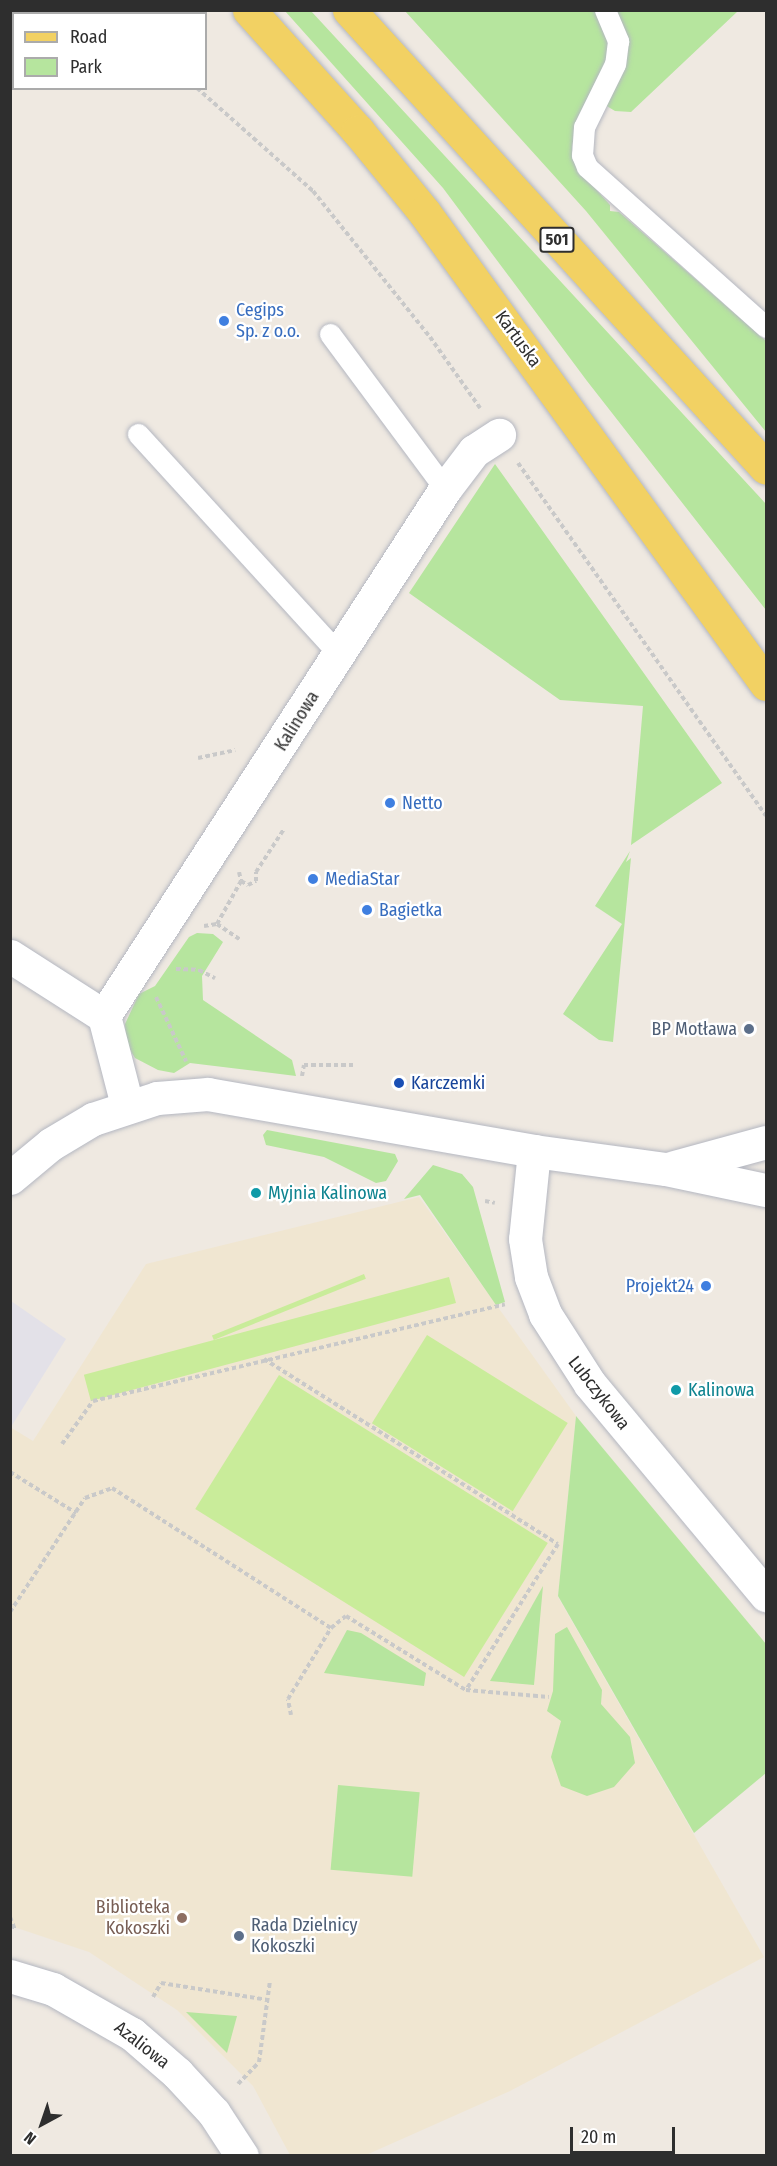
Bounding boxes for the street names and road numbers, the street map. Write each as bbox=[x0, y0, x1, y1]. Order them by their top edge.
road number: 501 bbox=[539, 227, 575, 253]
street label: Kartuska bbox=[490, 307, 546, 371]
street label: Kalinowa bbox=[270, 687, 324, 755]
street label: Lubczykowa bbox=[564, 1352, 634, 1434]
street label: Azaliowa bbox=[110, 2017, 174, 2073]

